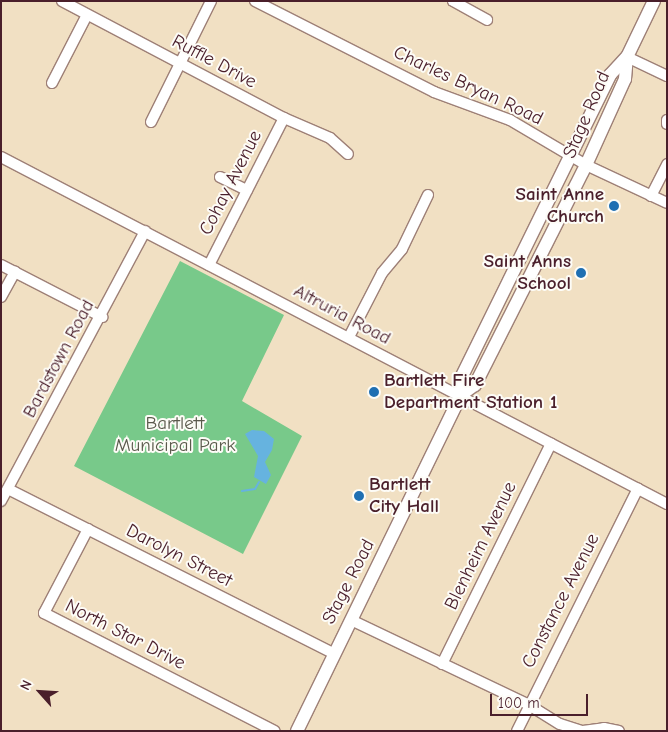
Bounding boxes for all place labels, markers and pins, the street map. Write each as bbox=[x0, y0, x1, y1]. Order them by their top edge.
place label: Saint Anne Church bbox=[516, 184, 604, 228]
marker: Saint Anne Church bbox=[608, 200, 620, 212]
place label: Saint Anns School bbox=[484, 251, 571, 295]
marker: Saint Anns School bbox=[575, 267, 587, 279]
place label: Bartlett Fire Department Station 1 bbox=[384, 370, 557, 414]
marker: Bartlett Fire Department Station 1 bbox=[368, 386, 380, 398]
place label: Bartlett City Hall bbox=[369, 474, 439, 518]
marker: Bartlett City Hall bbox=[353, 490, 365, 502]

